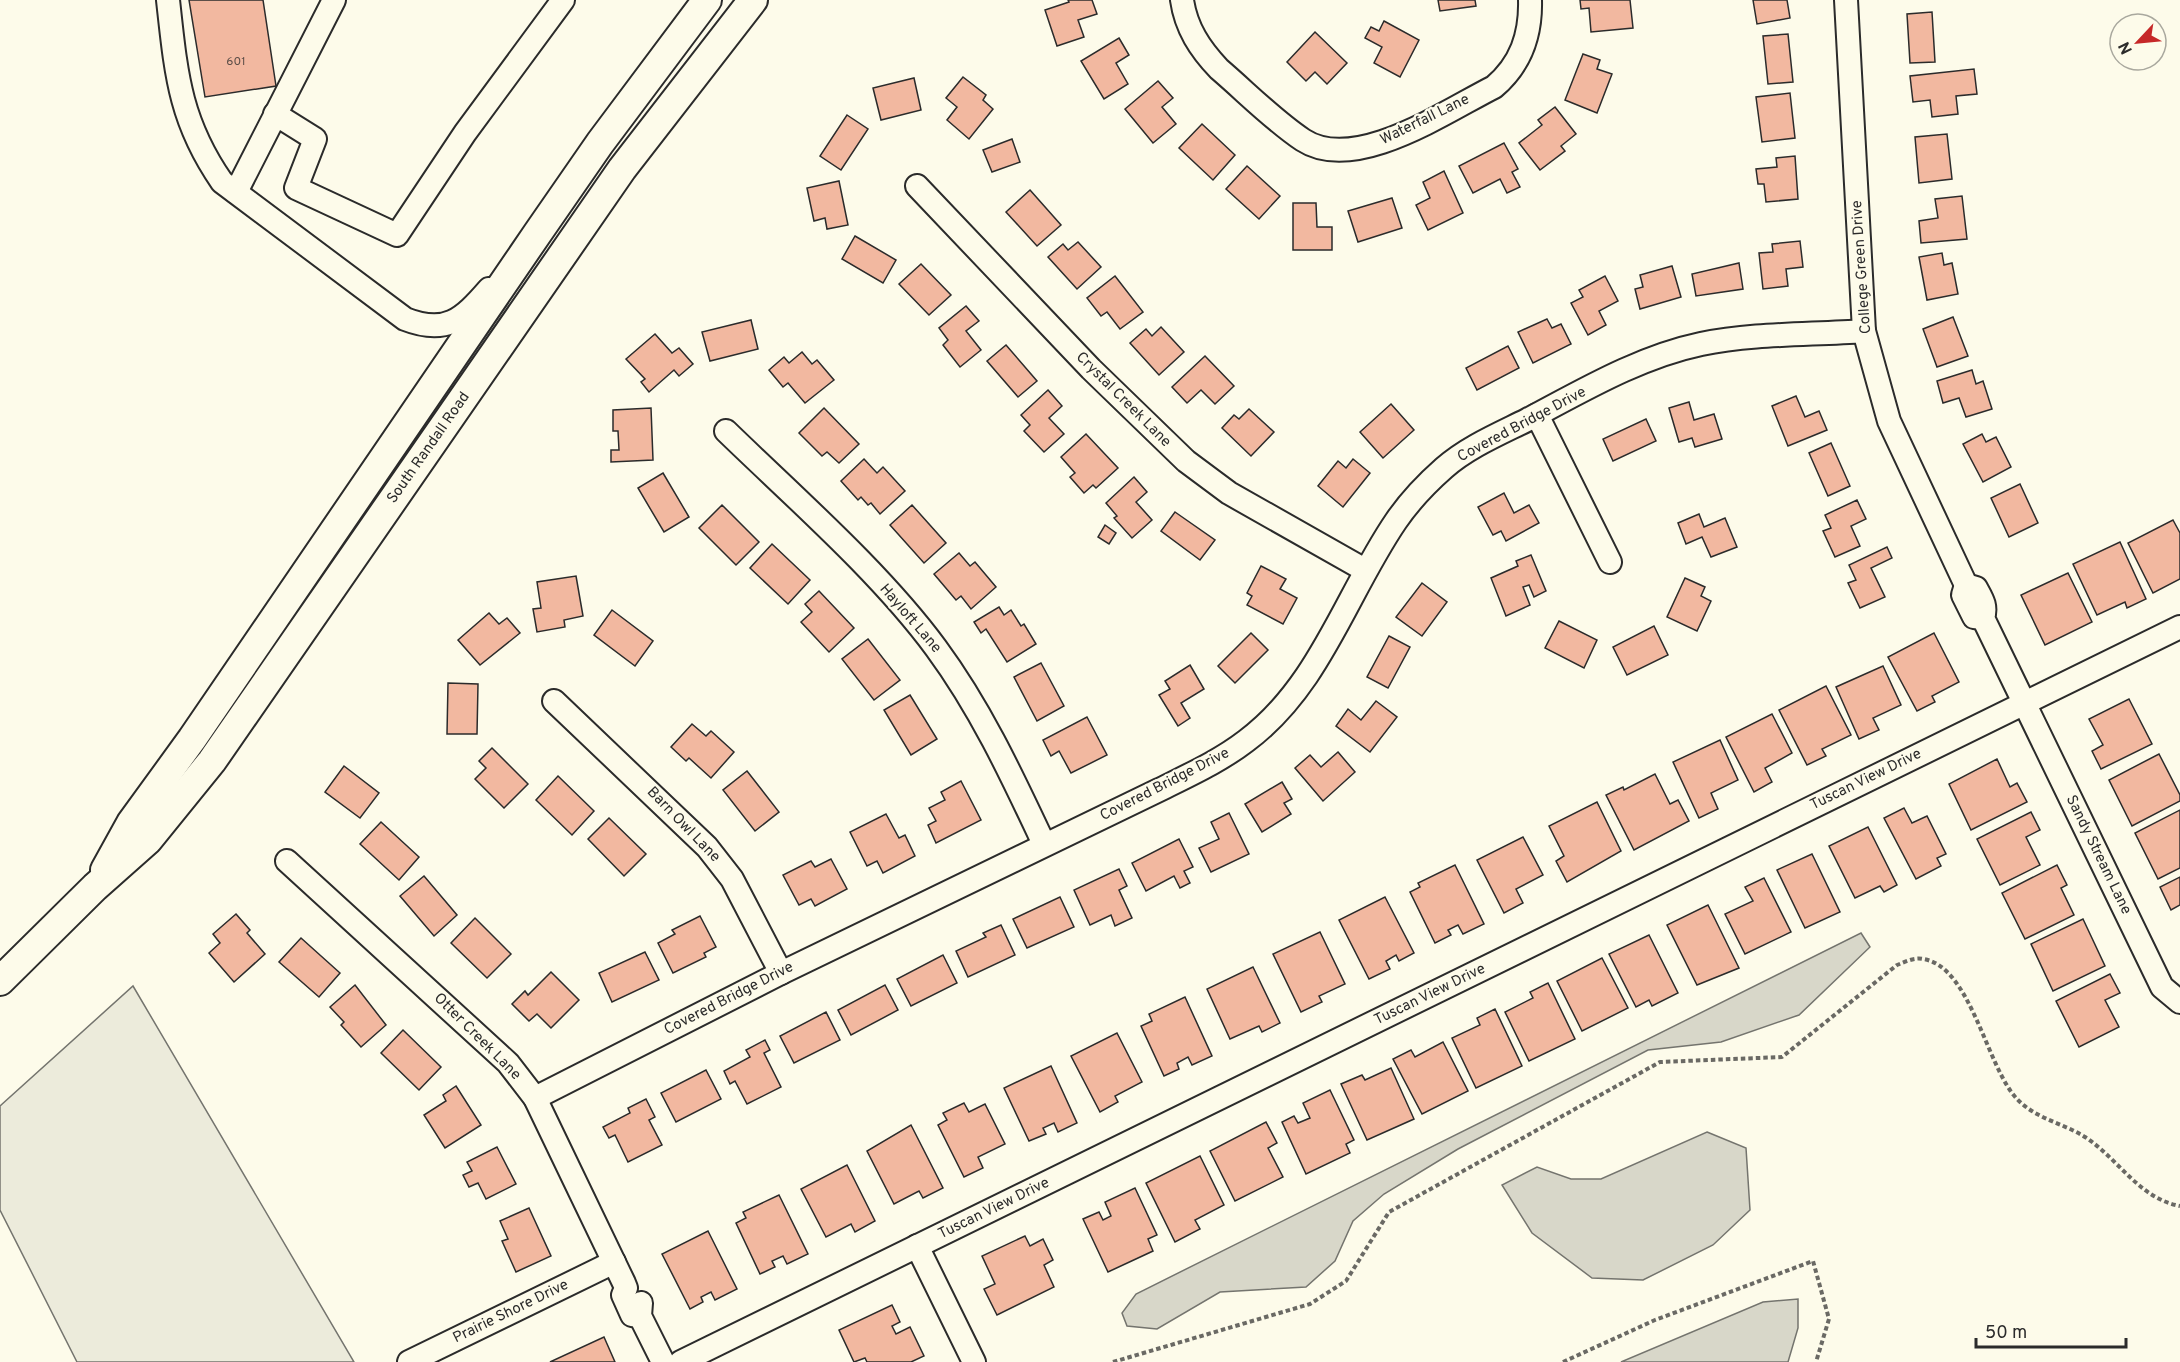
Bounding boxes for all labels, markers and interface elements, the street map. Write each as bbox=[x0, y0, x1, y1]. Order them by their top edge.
north arrow bbox=[2108, 12, 2168, 72]
text: N bbox=[2115, 38, 2138, 57]
house number: 601 bbox=[226, 54, 246, 70]
street label: Waterfall Lane bbox=[1377, 90, 1473, 150]
street label: College Green Drive bbox=[1848, 199, 1876, 335]
street label: Crystal Creek Lane bbox=[1071, 348, 1175, 452]
street label: Covered Bridge Drive bbox=[1454, 383, 1590, 467]
street label: South Randall Road bbox=[383, 389, 475, 507]
street label: Hayloft Lane bbox=[875, 580, 945, 658]
street label: Covered Bridge Drive bbox=[1097, 744, 1233, 826]
street label: Tuscan View Drive bbox=[1807, 745, 1925, 815]
street label: Barn Owl Lane bbox=[642, 783, 724, 867]
street label: Sandy Stream Lane bbox=[2061, 792, 2135, 918]
street label: Covered Bridge Drive bbox=[661, 958, 797, 1040]
street label: Tuscan View Drive bbox=[1371, 960, 1489, 1030]
street label: Otter Creek Lane bbox=[429, 989, 525, 1085]
street label: Tuscan View Drive bbox=[935, 1174, 1053, 1244]
street label: Prairie Shore Drive bbox=[450, 1276, 572, 1348]
scale bar bbox=[1976, 1311, 2126, 1349]
text: 50 m bbox=[1985, 1322, 2027, 1345]

